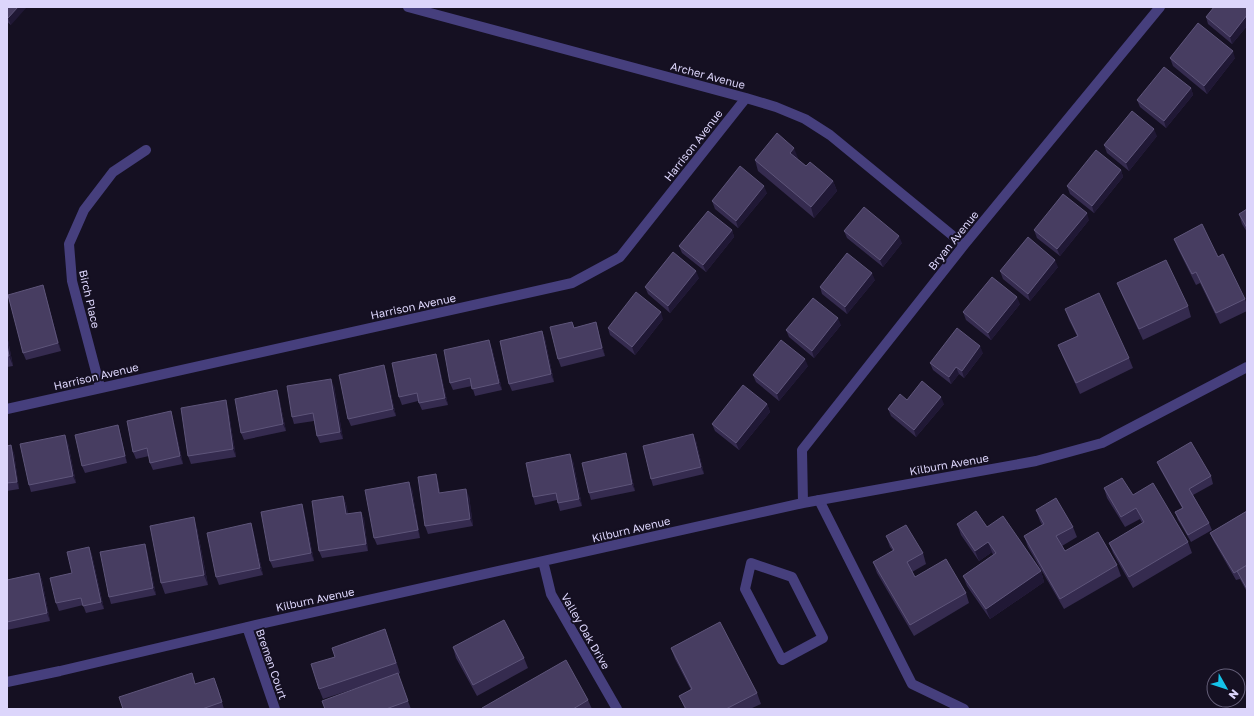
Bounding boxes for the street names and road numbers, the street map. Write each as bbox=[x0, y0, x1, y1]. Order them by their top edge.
street label: Archer Avenue bbox=[669, 59, 747, 91]
street label: Harrison Avenue bbox=[661, 107, 725, 183]
street label: Bryan Avenue bbox=[925, 208, 981, 272]
street label: Birch Place bbox=[77, 269, 103, 329]
street label: Harrison Avenue bbox=[369, 291, 457, 321]
street label: Harrison Avenue bbox=[52, 360, 140, 392]
street label: Kilburn Avenue bbox=[908, 451, 990, 477]
street label: Kilburn Avenue bbox=[591, 514, 671, 544]
street label: Kilburn Avenue bbox=[274, 584, 356, 614]
street label: Valley Oak Drive bbox=[559, 591, 613, 671]
street label: Bremen Court bbox=[254, 627, 290, 701]

